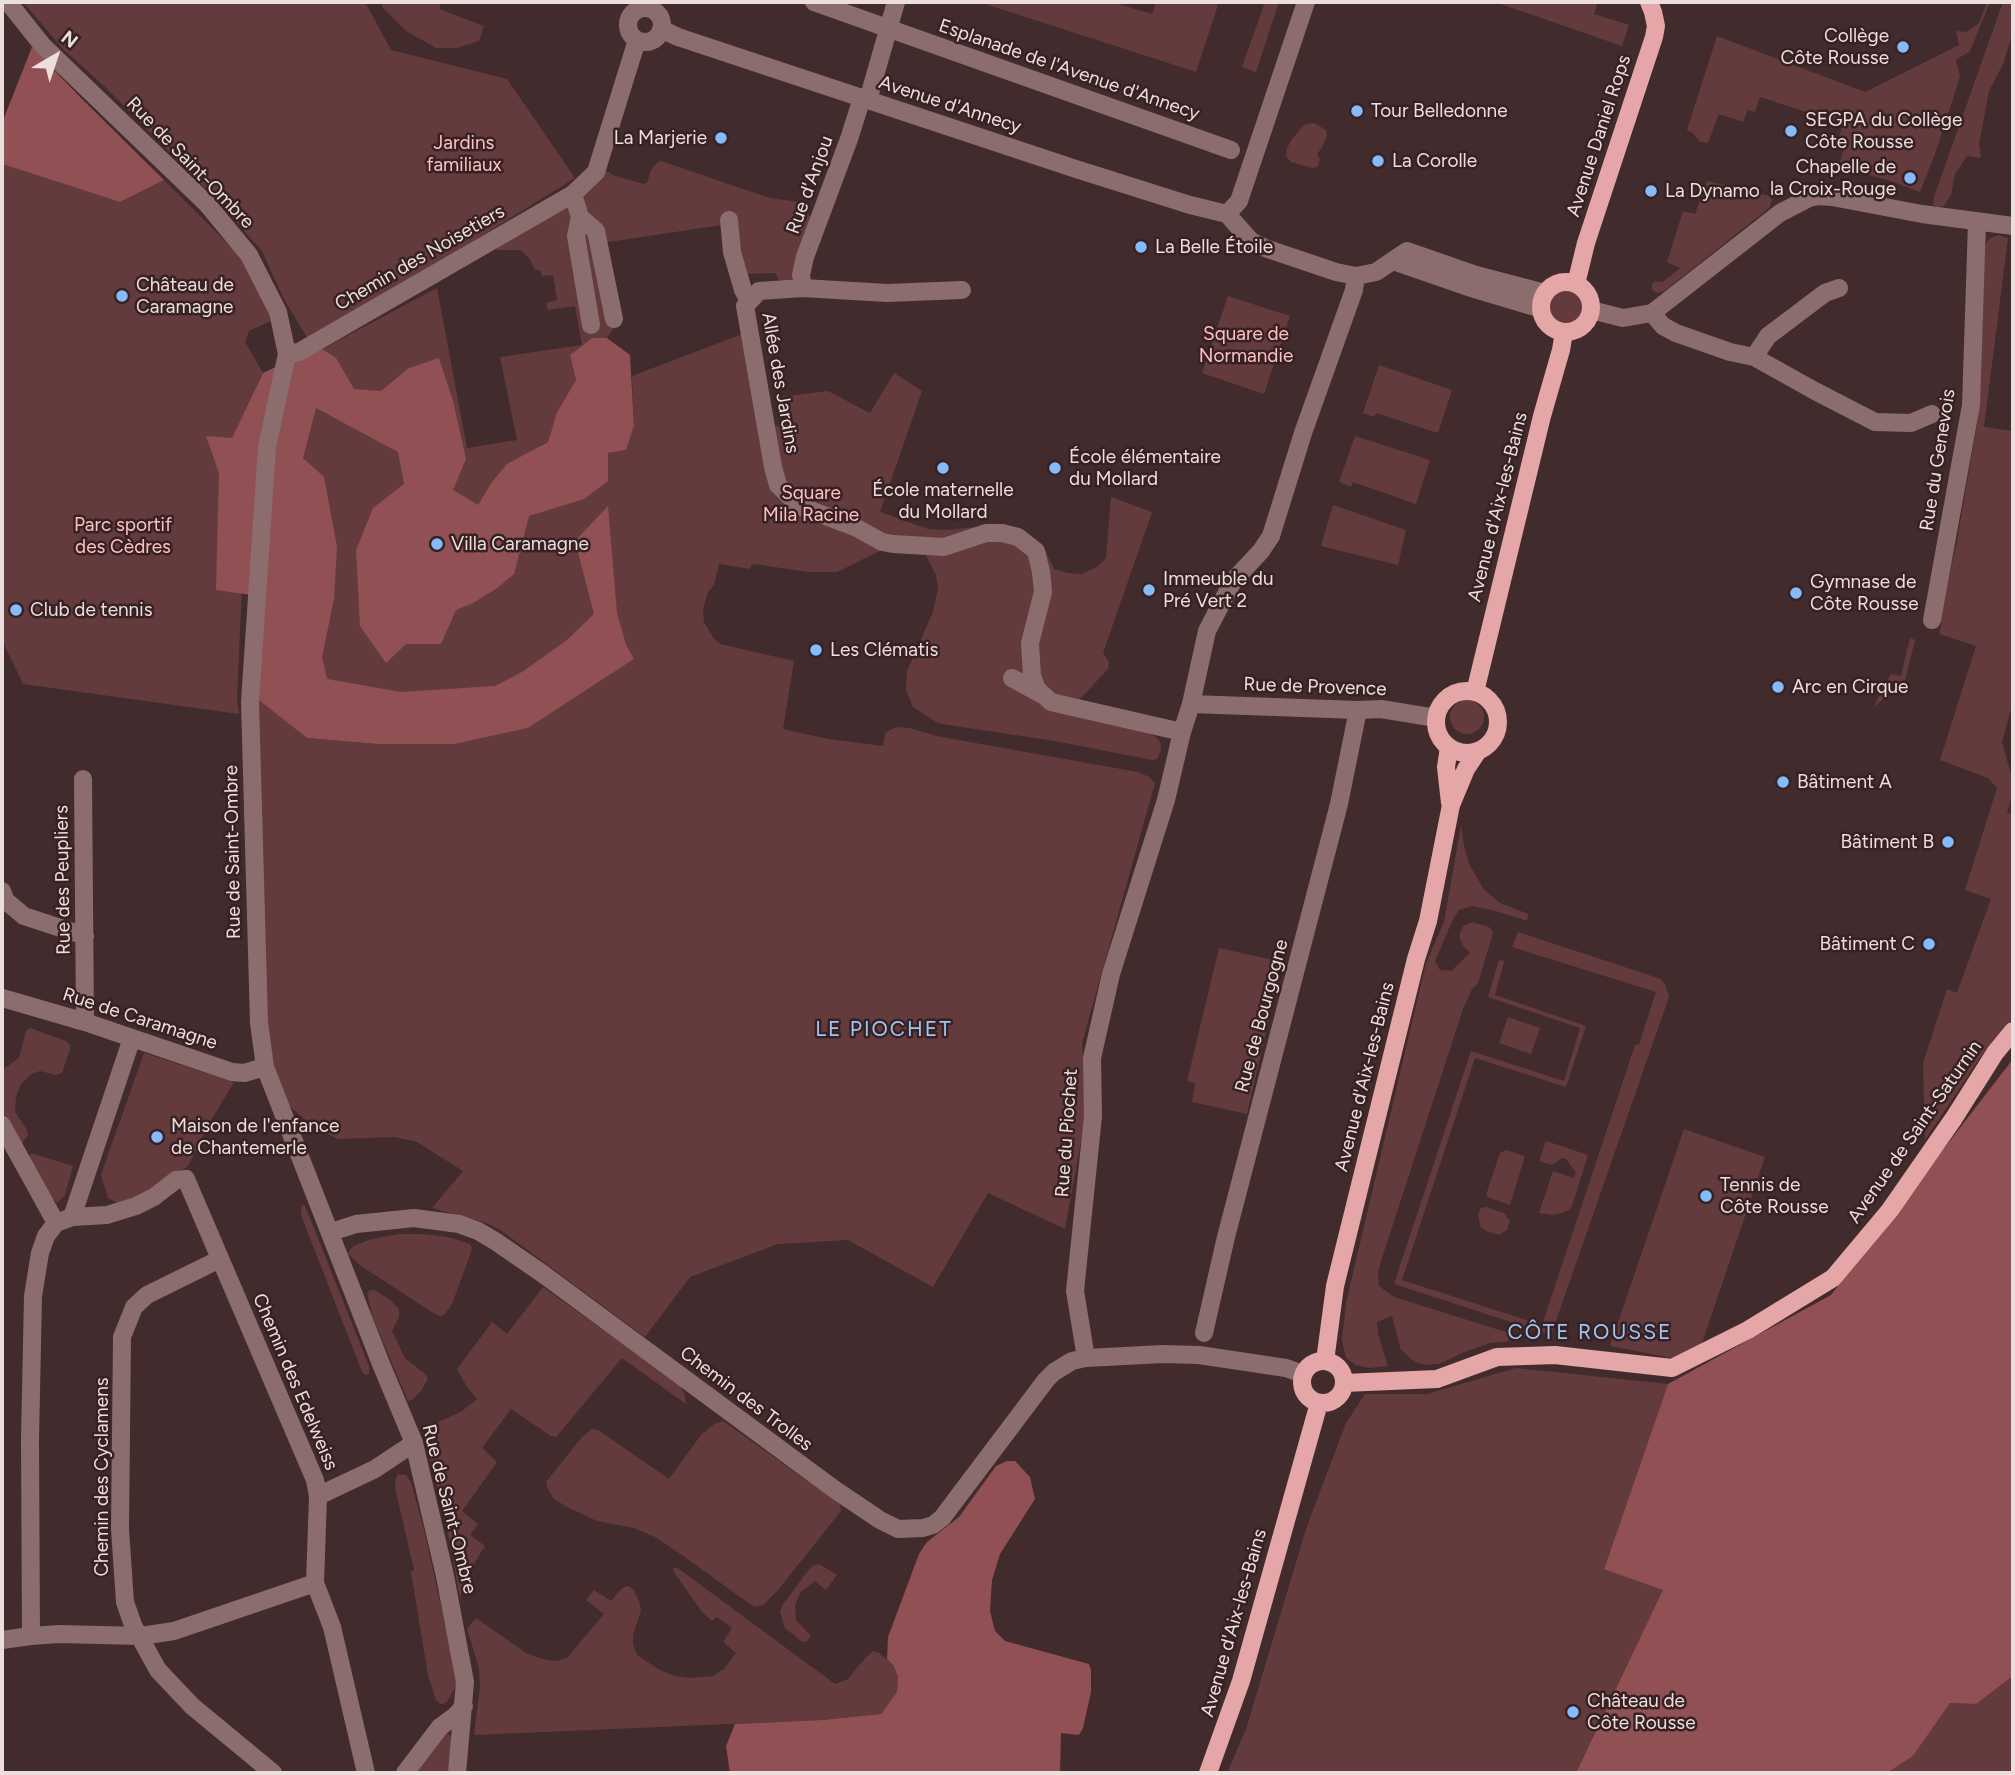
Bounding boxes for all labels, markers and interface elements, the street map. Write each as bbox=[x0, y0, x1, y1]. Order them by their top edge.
street label: Esplanade de l'Avenue d'Annecy bbox=[936, 15, 1202, 125]
north arrow bbox=[21, 21, 91, 91]
place label: Collège Côte Rousse bbox=[1780, 25, 1889, 69]
text: N bbox=[57, 26, 82, 53]
marker: Collège Côte Rousse bbox=[1895, 39, 1911, 55]
street label: Avenue Daniel Rops bbox=[1562, 52, 1636, 220]
street label: Avenue d'Annecy bbox=[876, 71, 1024, 139]
street label: Rue de Saint-Ombre bbox=[121, 92, 259, 234]
place label: Tour Belledonne bbox=[1371, 100, 1508, 122]
marker: Tour Belledonne bbox=[1349, 103, 1365, 119]
place label: SEGPA du Collège Côte Rousse bbox=[1805, 109, 1962, 153]
marker: SEGPA du Collège Côte Rousse bbox=[1783, 123, 1799, 139]
place label: La Marjerie bbox=[614, 127, 707, 149]
marker: La Marjerie bbox=[713, 130, 729, 146]
park label: Jardins familiaux bbox=[426, 132, 502, 176]
street label: Rue d'Anjou bbox=[782, 133, 838, 237]
place label: La Corolle bbox=[1392, 150, 1477, 172]
marker: La Corolle bbox=[1370, 153, 1386, 169]
place label: Chapelle de la Croix-Rouge bbox=[1770, 156, 1896, 200]
marker: Chapelle de la Croix-Rouge bbox=[1902, 170, 1918, 186]
place label: La Dynamo bbox=[1665, 180, 1760, 202]
marker: La Dynamo bbox=[1643, 183, 1659, 199]
street label: Chemin des Noisetiers bbox=[331, 200, 509, 316]
place label: La Belle Étoile bbox=[1155, 236, 1273, 258]
marker: La Belle Étoile bbox=[1133, 239, 1149, 255]
place label: Château de Caramagne bbox=[136, 274, 234, 318]
marker: Château de Caramagne bbox=[114, 288, 130, 304]
street label: Allée des Jardins bbox=[756, 311, 804, 455]
park label: Square de Normandie bbox=[1199, 323, 1293, 367]
street label: Rue du Genevois bbox=[1916, 387, 1960, 533]
street label: Avenue d'Aix-les-Bains bbox=[1463, 410, 1533, 604]
place label: École élémentaire du Mollard bbox=[1069, 446, 1221, 490]
marker: École maternelle du Mollard bbox=[935, 460, 951, 476]
marker: École élémentaire du Mollard bbox=[1047, 460, 1063, 476]
place label: École maternelle du Mollard bbox=[872, 479, 1014, 523]
park label: Square Mila Racine bbox=[763, 482, 859, 526]
park label: Parc sportif des Cèdres bbox=[74, 514, 172, 558]
place label: Villa Caramagne bbox=[451, 533, 589, 555]
marker: Villa Caramagne bbox=[429, 536, 445, 552]
place label: Immeuble du Pré Vert 2 bbox=[1163, 568, 1274, 612]
place label: Gymnase de Côte Rousse bbox=[1810, 571, 1919, 615]
marker: Immeuble du Pré Vert 2 bbox=[1141, 582, 1157, 598]
marker: Gymnase de Côte Rousse bbox=[1788, 585, 1804, 601]
place label: Club de tennis bbox=[30, 599, 152, 621]
marker: Club de tennis bbox=[8, 602, 24, 618]
place label: Les Clématis bbox=[830, 639, 938, 661]
marker: Les Clématis bbox=[808, 642, 824, 658]
street label: Rue de Provence bbox=[1243, 673, 1387, 701]
place label: Arc en Cirque bbox=[1792, 676, 1908, 698]
marker: Arc en Cirque bbox=[1770, 679, 1786, 695]
street label: Rue de Saint-Ombre bbox=[220, 765, 246, 939]
place label: Bâtiment A bbox=[1797, 771, 1892, 793]
marker: Bâtiment A bbox=[1775, 774, 1791, 790]
street label: Rue des Peupliers bbox=[50, 805, 76, 955]
place label: Bâtiment B bbox=[1841, 831, 1934, 853]
marker: Bâtiment B bbox=[1940, 834, 1956, 850]
place label: Bâtiment C bbox=[1819, 933, 1915, 955]
marker: Bâtiment C bbox=[1921, 936, 1937, 952]
street label: Rue de Bourgogne bbox=[1231, 937, 1293, 1095]
street label: Avenue d'Aix-les-Bains bbox=[1330, 980, 1400, 1174]
street label: Rue de Caramagne bbox=[60, 983, 220, 1055]
district label: LE PIOCHET bbox=[816, 1017, 952, 1043]
street label: Avenue de Saint-Saturnin bbox=[1843, 1036, 1987, 1228]
street label: Rue du Piochet bbox=[1051, 1068, 1083, 1198]
place label: Maison de l'enfance de Chantemerle bbox=[171, 1115, 339, 1159]
marker: Maison de l'enfance de Chantemerle bbox=[149, 1129, 165, 1145]
place label: Tennis de Côte Rousse bbox=[1720, 1174, 1829, 1218]
marker: Tennis de Côte Rousse bbox=[1698, 1188, 1714, 1204]
street label: Chemin des Edelweiss bbox=[247, 1290, 343, 1474]
district label: CÔTE ROUSSE bbox=[1509, 1320, 1671, 1346]
street label: Chemin des Trolles bbox=[675, 1342, 817, 1456]
street label: Chemin des Cyclamens bbox=[91, 1377, 113, 1577]
street label: Rue de Saint-Ombre bbox=[417, 1422, 481, 1596]
street label: Avenue d'Aix-les-Bains bbox=[1196, 1526, 1272, 1720]
place label: Château de Côte Rousse bbox=[1587, 1690, 1696, 1734]
marker: Château de Côte Rousse bbox=[1565, 1704, 1581, 1720]

